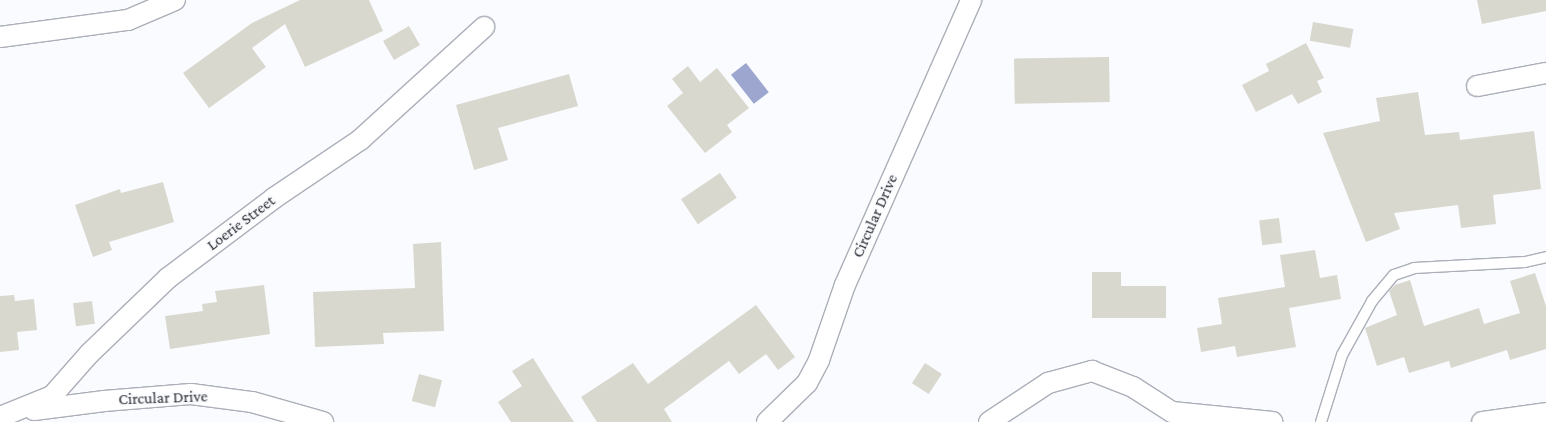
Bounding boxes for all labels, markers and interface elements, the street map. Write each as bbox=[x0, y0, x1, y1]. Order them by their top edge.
street label: Circular Drive bbox=[848, 171, 902, 261]
street label: Loerie Street bbox=[203, 191, 279, 255]
street label: Circular Drive bbox=[118, 387, 208, 409]

